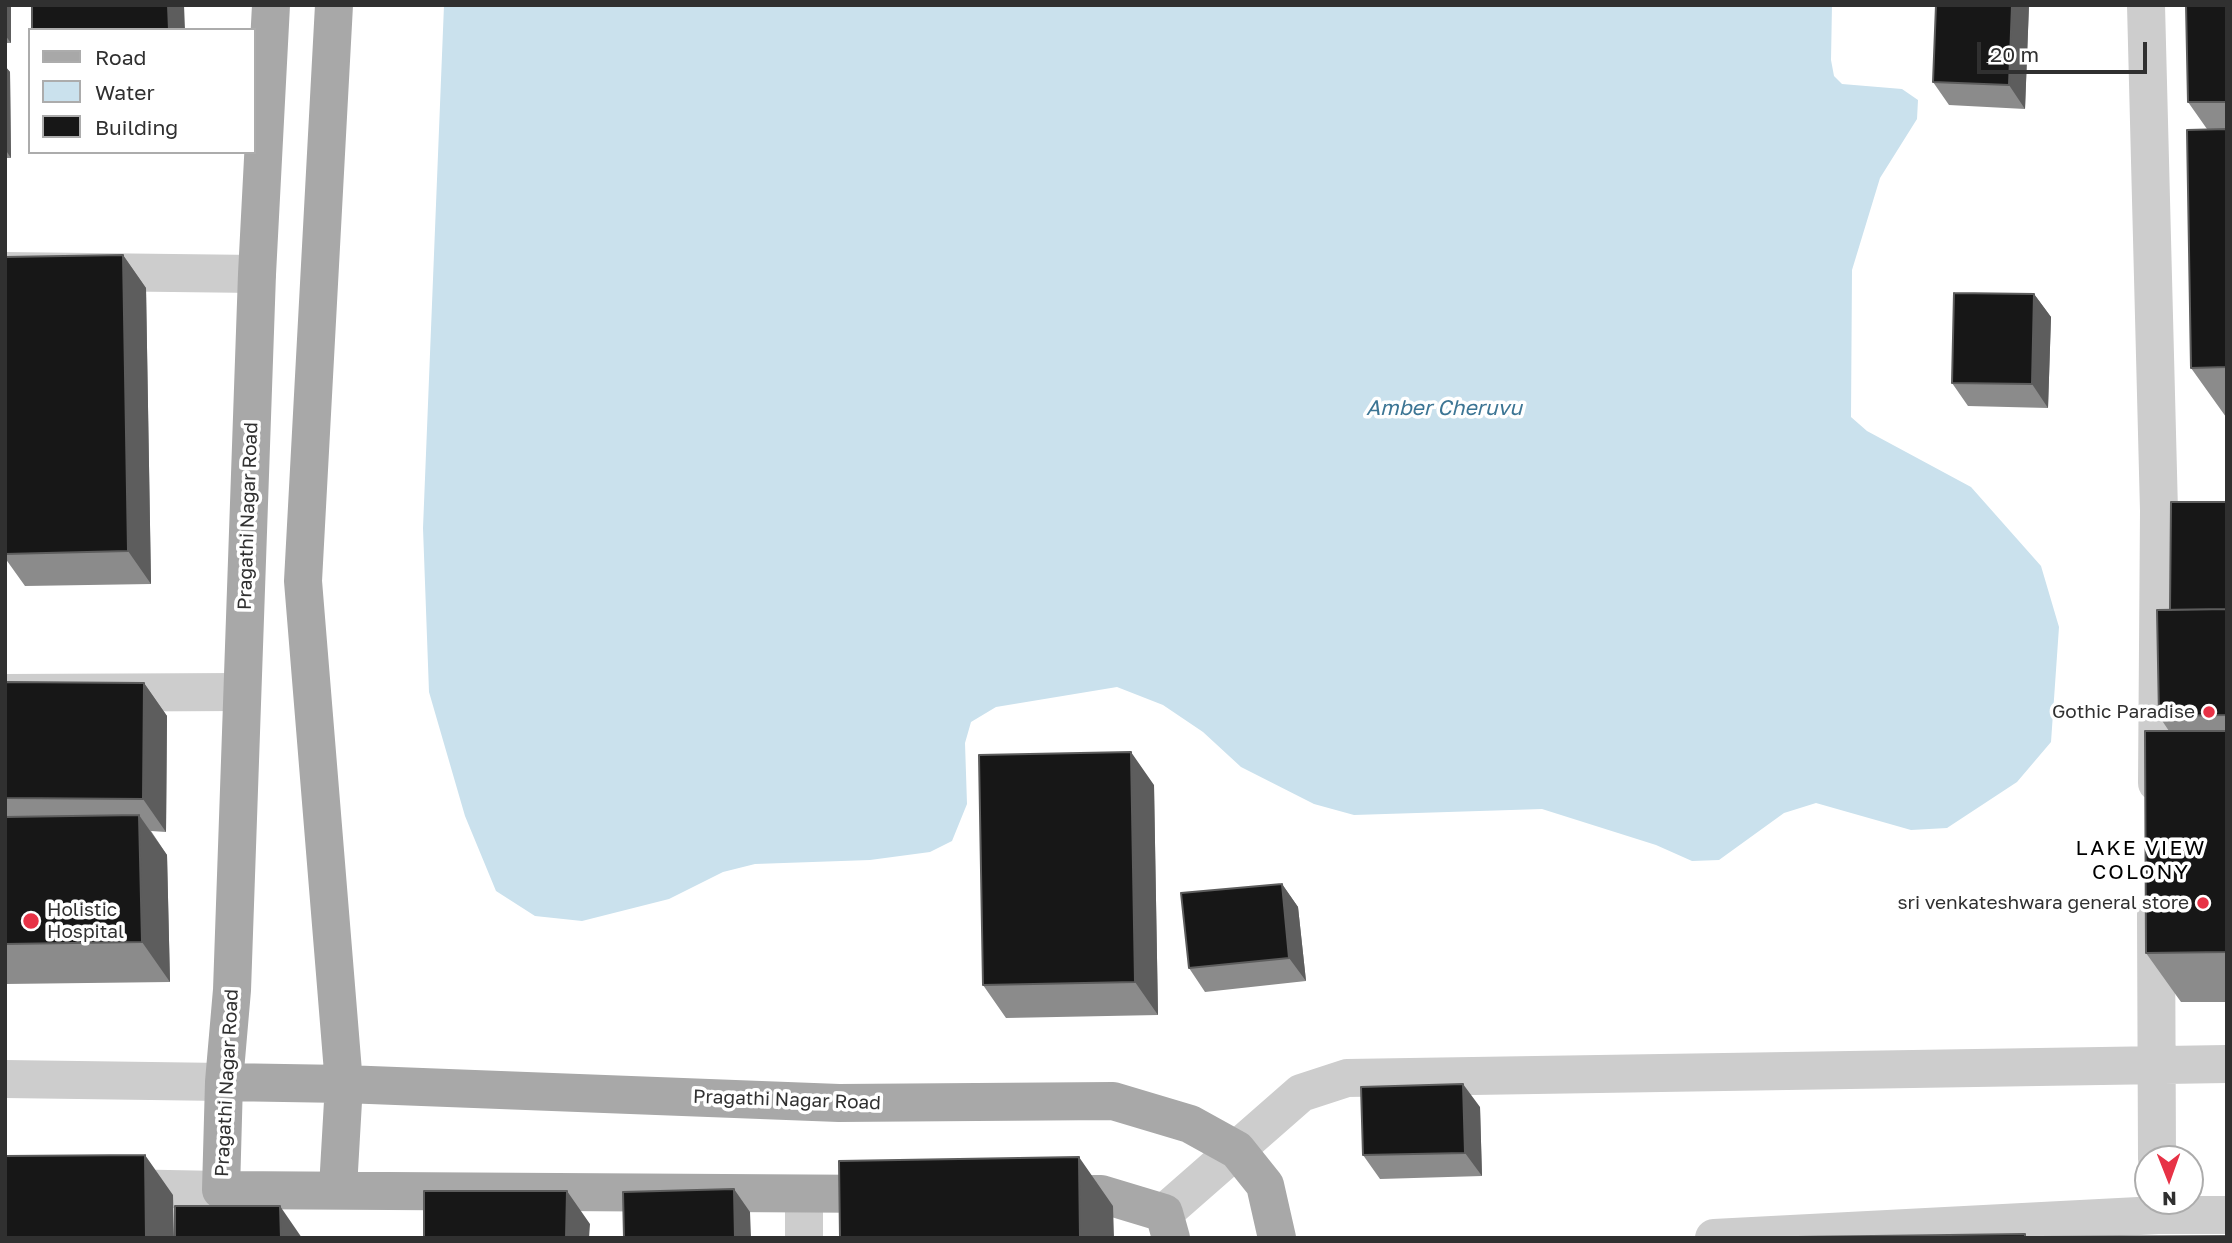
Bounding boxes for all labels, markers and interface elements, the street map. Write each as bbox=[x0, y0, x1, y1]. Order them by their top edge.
legend bbox=[28, 28, 256, 154]
scale bar bbox=[1980, 28, 2150, 72]
text: 20 m bbox=[1990, 41, 2039, 67]
text: Road bbox=[95, 44, 146, 70]
text: Water bbox=[95, 79, 155, 105]
text: Building bbox=[95, 114, 178, 140]
water label: Amber Cheruvu bbox=[1366, 395, 1522, 421]
street label: Pragathi Nagar Road bbox=[233, 422, 263, 610]
place label: Gothic Paradise bbox=[2052, 701, 2195, 723]
marker: Gothic Paradise bbox=[2201, 704, 2217, 720]
district label: LAKE VIEW COLONY bbox=[2077, 835, 2205, 885]
place label: sri venkateshwara general store bbox=[1897, 892, 2189, 914]
marker: sri venkateshwara general store bbox=[2195, 895, 2211, 911]
place label: Holistic Hospital bbox=[47, 899, 124, 943]
marker: Holistic Hospital bbox=[21, 911, 41, 931]
street label: Pragathi Nagar Road bbox=[211, 989, 243, 1177]
street label: Pragathi Nagar Road bbox=[693, 1085, 881, 1115]
north arrow bbox=[2134, 1145, 2204, 1215]
text: N bbox=[2162, 1188, 2177, 1211]

